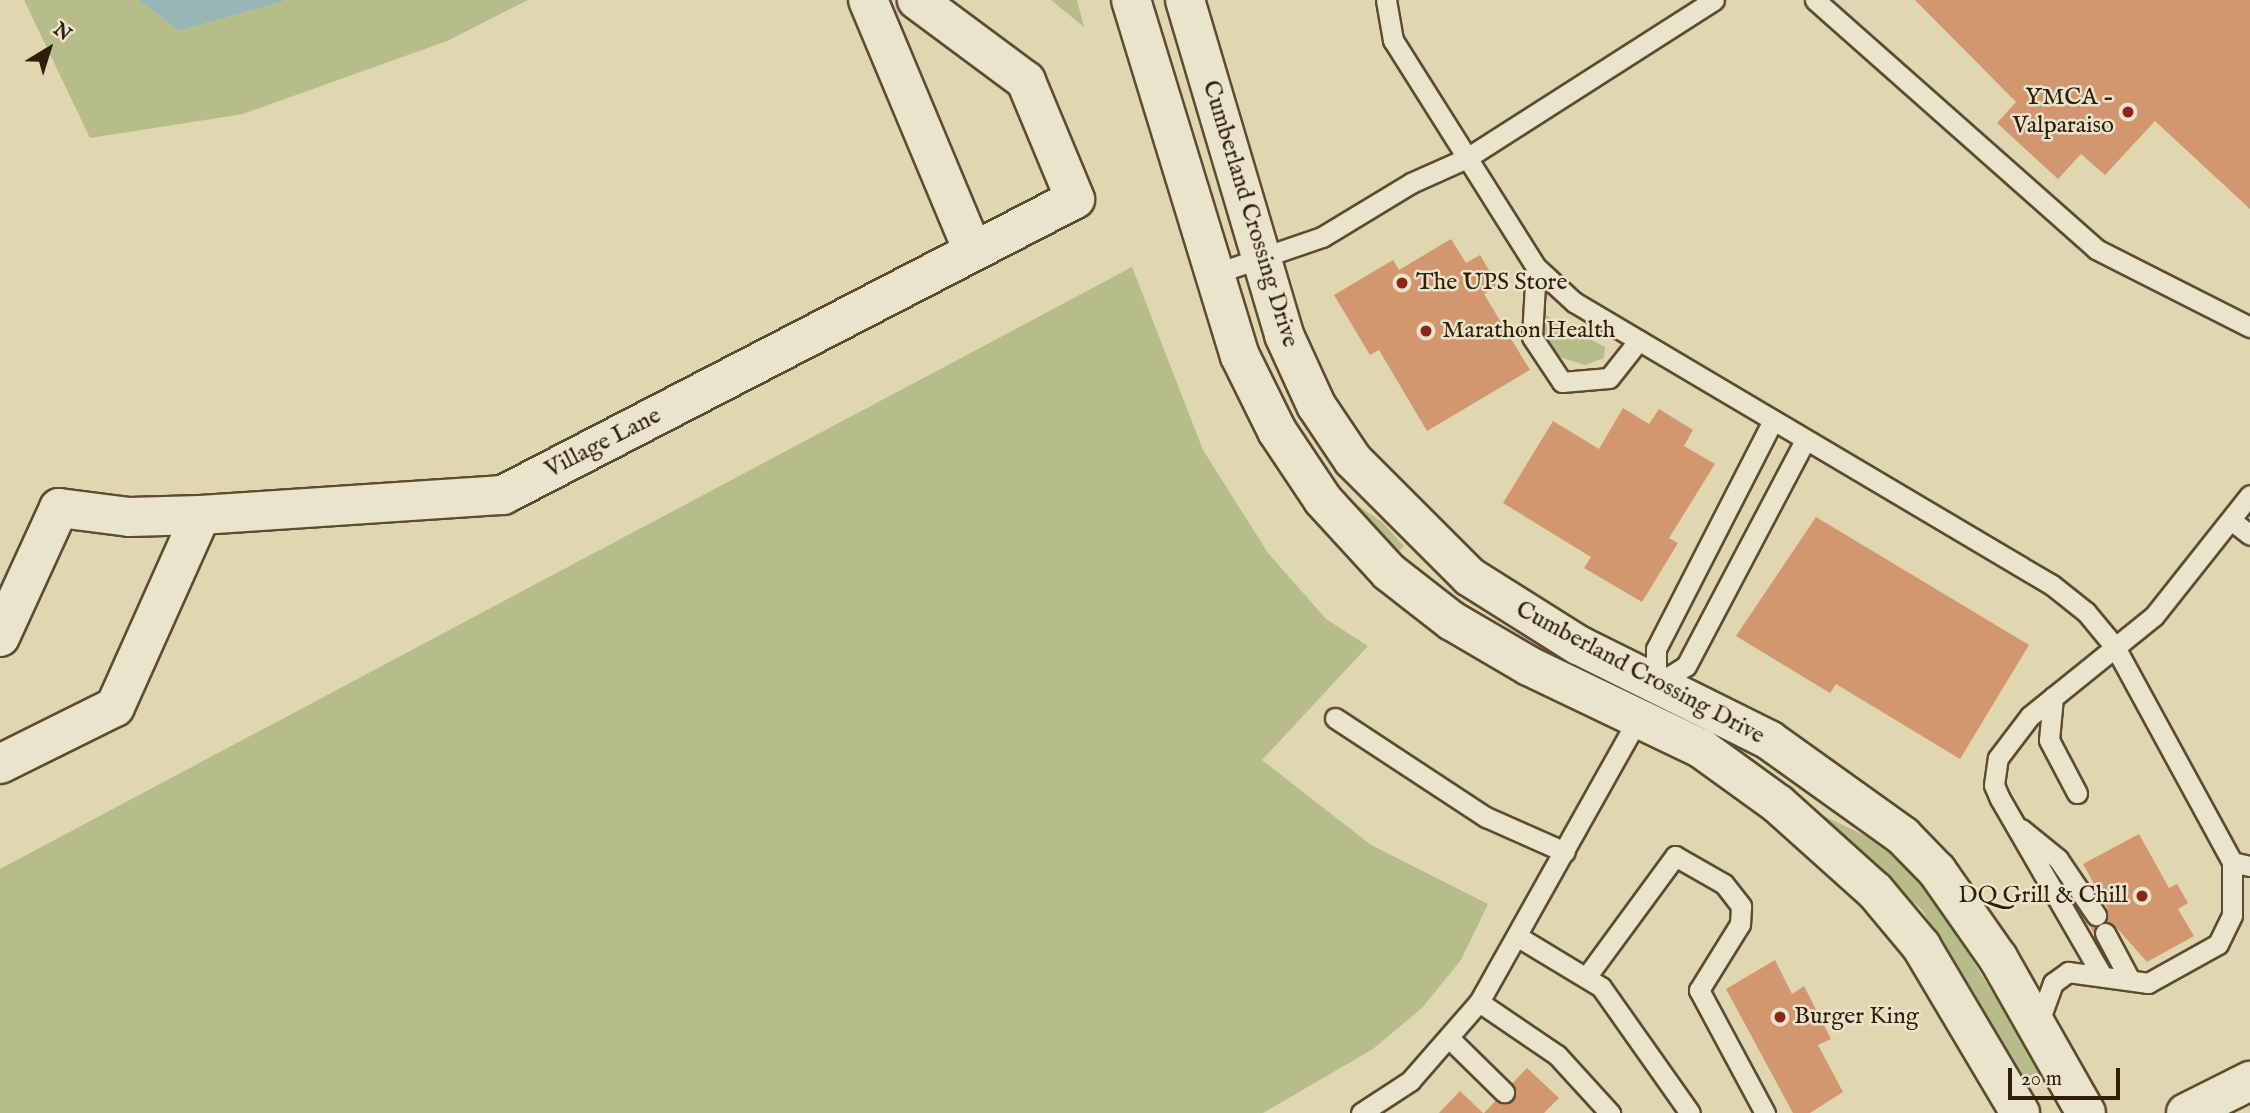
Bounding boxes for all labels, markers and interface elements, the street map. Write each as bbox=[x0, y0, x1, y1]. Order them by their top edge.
north arrow bbox=[14, 14, 84, 84]
text: N bbox=[48, 18, 76, 47]
street label: Cumberland Crossing Drive bbox=[1196, 77, 1304, 351]
place label: YMCA - Valparaiso bbox=[2013, 84, 2114, 140]
marker: YMCA - Valparaiso bbox=[2120, 104, 2136, 120]
place label: The UPS Store bbox=[1416, 269, 1567, 297]
marker: The UPS Store bbox=[1394, 275, 1410, 291]
place label: Marathon Health bbox=[1442, 317, 1615, 345]
marker: Marathon Health bbox=[1416, 321, 1436, 341]
street label: Village Lane bbox=[540, 402, 666, 484]
street label: Cumberland Crossing Drive bbox=[1511, 595, 1769, 751]
place label: DQ Grill & Chill bbox=[1958, 882, 2128, 910]
marker: DQ Grill & Chill bbox=[2134, 888, 2150, 904]
place label: Burger King bbox=[1794, 1003, 1919, 1031]
marker: Burger King bbox=[1772, 1009, 1788, 1025]
scale bar bbox=[2012, 1054, 2124, 1098]
text: 20 m bbox=[2021, 1066, 2062, 1093]

